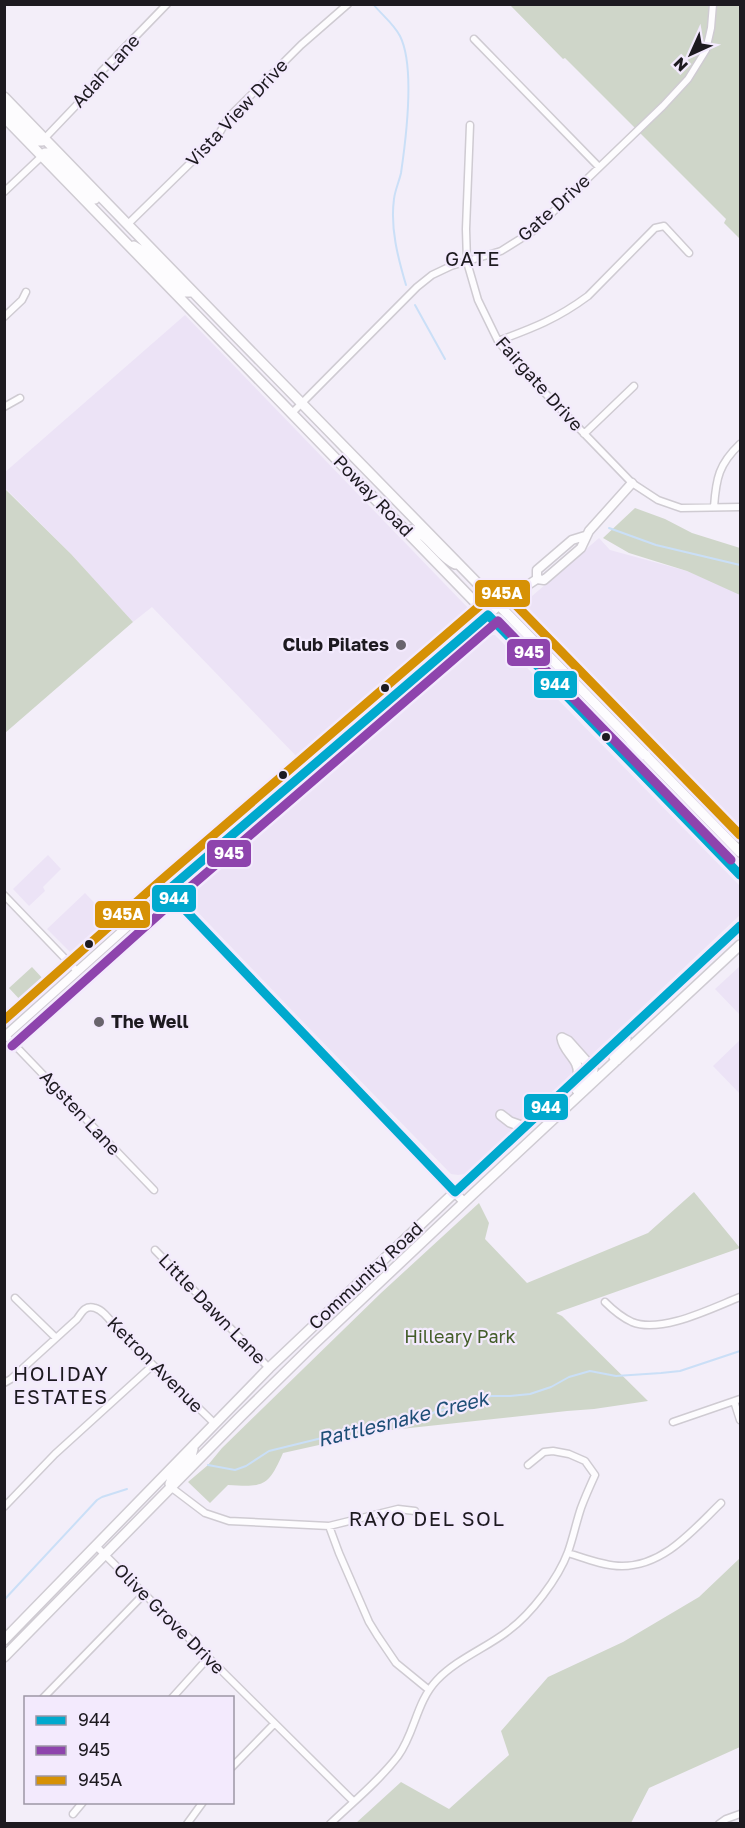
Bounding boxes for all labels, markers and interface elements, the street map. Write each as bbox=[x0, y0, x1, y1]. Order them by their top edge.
north arrow bbox=[661, 24, 721, 84]
street label: Adah Lane bbox=[67, 29, 144, 111]
text: N bbox=[669, 53, 692, 76]
street label: Vista View Drive bbox=[181, 54, 292, 171]
street label: Gate Drive bbox=[513, 169, 594, 245]
district label: GATE bbox=[445, 246, 501, 270]
street label: Fairgate Drive bbox=[491, 331, 588, 435]
street label: Poway Road bbox=[329, 450, 418, 541]
line badge: 945A bbox=[474, 579, 531, 608]
text: 945A bbox=[481, 583, 523, 603]
place label: Club Pilates bbox=[283, 633, 389, 655]
marker: Club Pilates bbox=[394, 638, 408, 652]
line badge: 945 bbox=[506, 638, 551, 667]
text: 945 bbox=[514, 642, 544, 662]
line badge: 944 bbox=[533, 670, 578, 699]
text: 944 bbox=[540, 674, 570, 694]
unlabelled marker bbox=[379, 682, 391, 694]
unlabelled marker bbox=[600, 731, 612, 743]
unlabelled marker bbox=[277, 769, 289, 781]
line badge: 945 bbox=[206, 839, 252, 868]
text: 945 bbox=[214, 843, 244, 863]
line badge: 944 bbox=[151, 884, 197, 913]
text: 944 bbox=[159, 888, 189, 908]
line badge: 945A bbox=[94, 900, 151, 929]
text: 945A bbox=[102, 904, 144, 924]
unlabelled marker bbox=[83, 938, 95, 950]
place label: The Well bbox=[111, 1010, 188, 1032]
marker: The Well bbox=[92, 1015, 106, 1029]
street label: Agsten Lane bbox=[36, 1065, 126, 1159]
line badge: 944 bbox=[523, 1093, 569, 1121]
text: 944 bbox=[531, 1097, 561, 1117]
street label: Community Road bbox=[304, 1217, 427, 1334]
street label: Little Dawn Lane bbox=[155, 1249, 271, 1368]
street label: Ketron Avenue bbox=[103, 1312, 208, 1417]
park label: Hilleary Park bbox=[404, 1325, 516, 1347]
district label: HOLIDAY ESTATES bbox=[13, 1361, 109, 1408]
water label: Rattlesnake Creek bbox=[315, 1385, 493, 1451]
district label: RAYO DEL SOL bbox=[349, 1506, 505, 1530]
street label: Olive Grove Drive bbox=[110, 1558, 230, 1678]
legend bbox=[24, 1696, 234, 1804]
text: 944 bbox=[78, 1708, 111, 1730]
text: 945 bbox=[78, 1738, 110, 1760]
text: 945A bbox=[78, 1768, 122, 1790]

